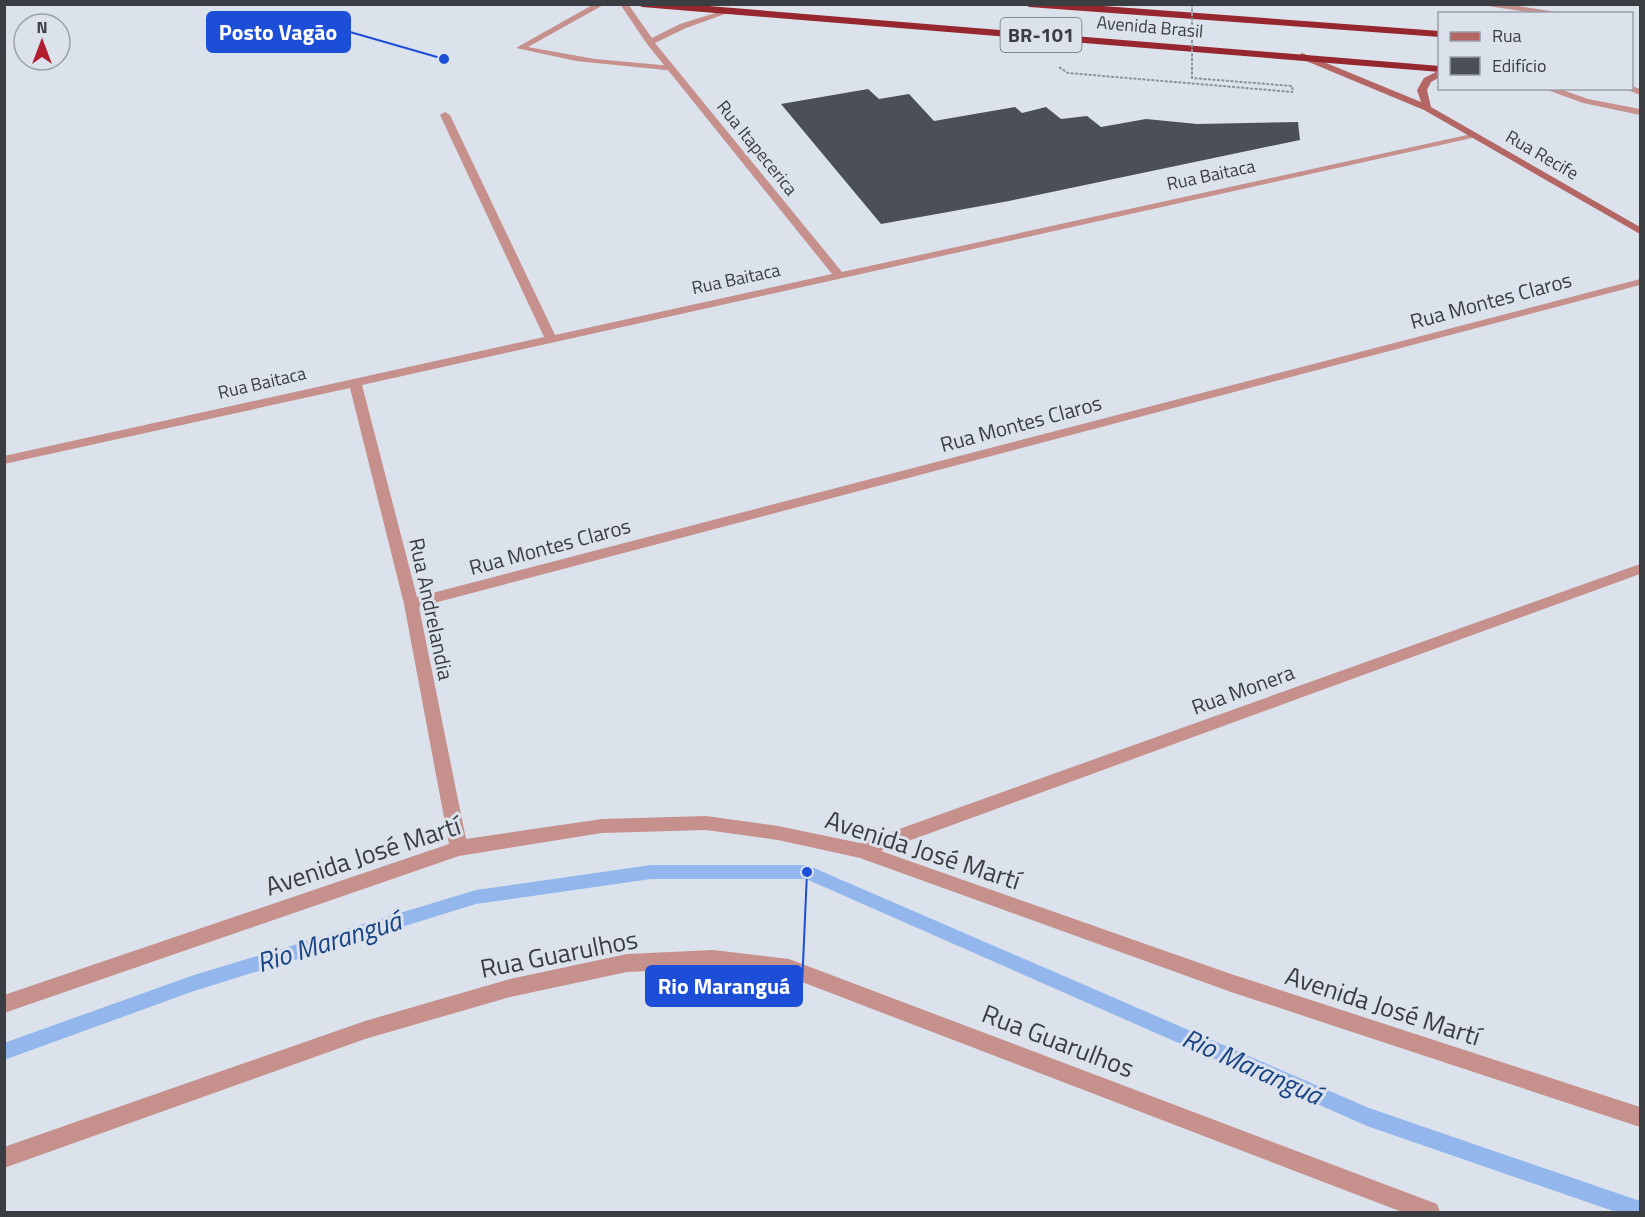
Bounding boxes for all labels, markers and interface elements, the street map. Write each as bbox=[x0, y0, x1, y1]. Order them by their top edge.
street label: Avenida Brasil bbox=[1096, 8, 1204, 45]
north arrow bbox=[12, 12, 72, 72]
callout: Posto Vagão bbox=[207, 12, 350, 52]
legend bbox=[1438, 12, 1633, 90]
text: N bbox=[36, 15, 48, 39]
text: Posto Vagão bbox=[219, 15, 337, 49]
road number: BR-101 bbox=[1000, 18, 1082, 52]
text: Rua bbox=[1492, 22, 1522, 49]
text: Edifício bbox=[1492, 52, 1546, 79]
street label: Rua Itapecerica bbox=[710, 94, 804, 201]
street label: Rua Recife bbox=[1501, 123, 1584, 186]
street label: Rua Baitaca bbox=[1164, 152, 1258, 197]
street label: Rua Baitaca bbox=[689, 256, 783, 301]
street label: Rua Montes Claros bbox=[1406, 263, 1575, 337]
street label: Rua Baitaca bbox=[215, 359, 309, 406]
street label: Rua Montes Claros bbox=[936, 386, 1105, 460]
street label: Rua Montes Claros bbox=[465, 509, 634, 583]
street label: Rua Andrelandia bbox=[401, 535, 463, 683]
street label: Rua Monera bbox=[1187, 655, 1299, 722]
street label: Avenida José Martí bbox=[820, 800, 1028, 900]
street label: Avenida José Martí bbox=[260, 805, 468, 905]
water label: Rio Maranguá bbox=[251, 898, 408, 982]
street label: Rua Guarulhos bbox=[477, 919, 641, 988]
street label: Avenida José Martí bbox=[1280, 956, 1488, 1056]
callout: Rio Maranguá bbox=[646, 966, 802, 1006]
text: Rio Maranguá bbox=[658, 969, 790, 1003]
street label: Rua Guarulhos bbox=[977, 994, 1140, 1087]
water label: Rio Maranguá bbox=[1176, 1017, 1331, 1116]

